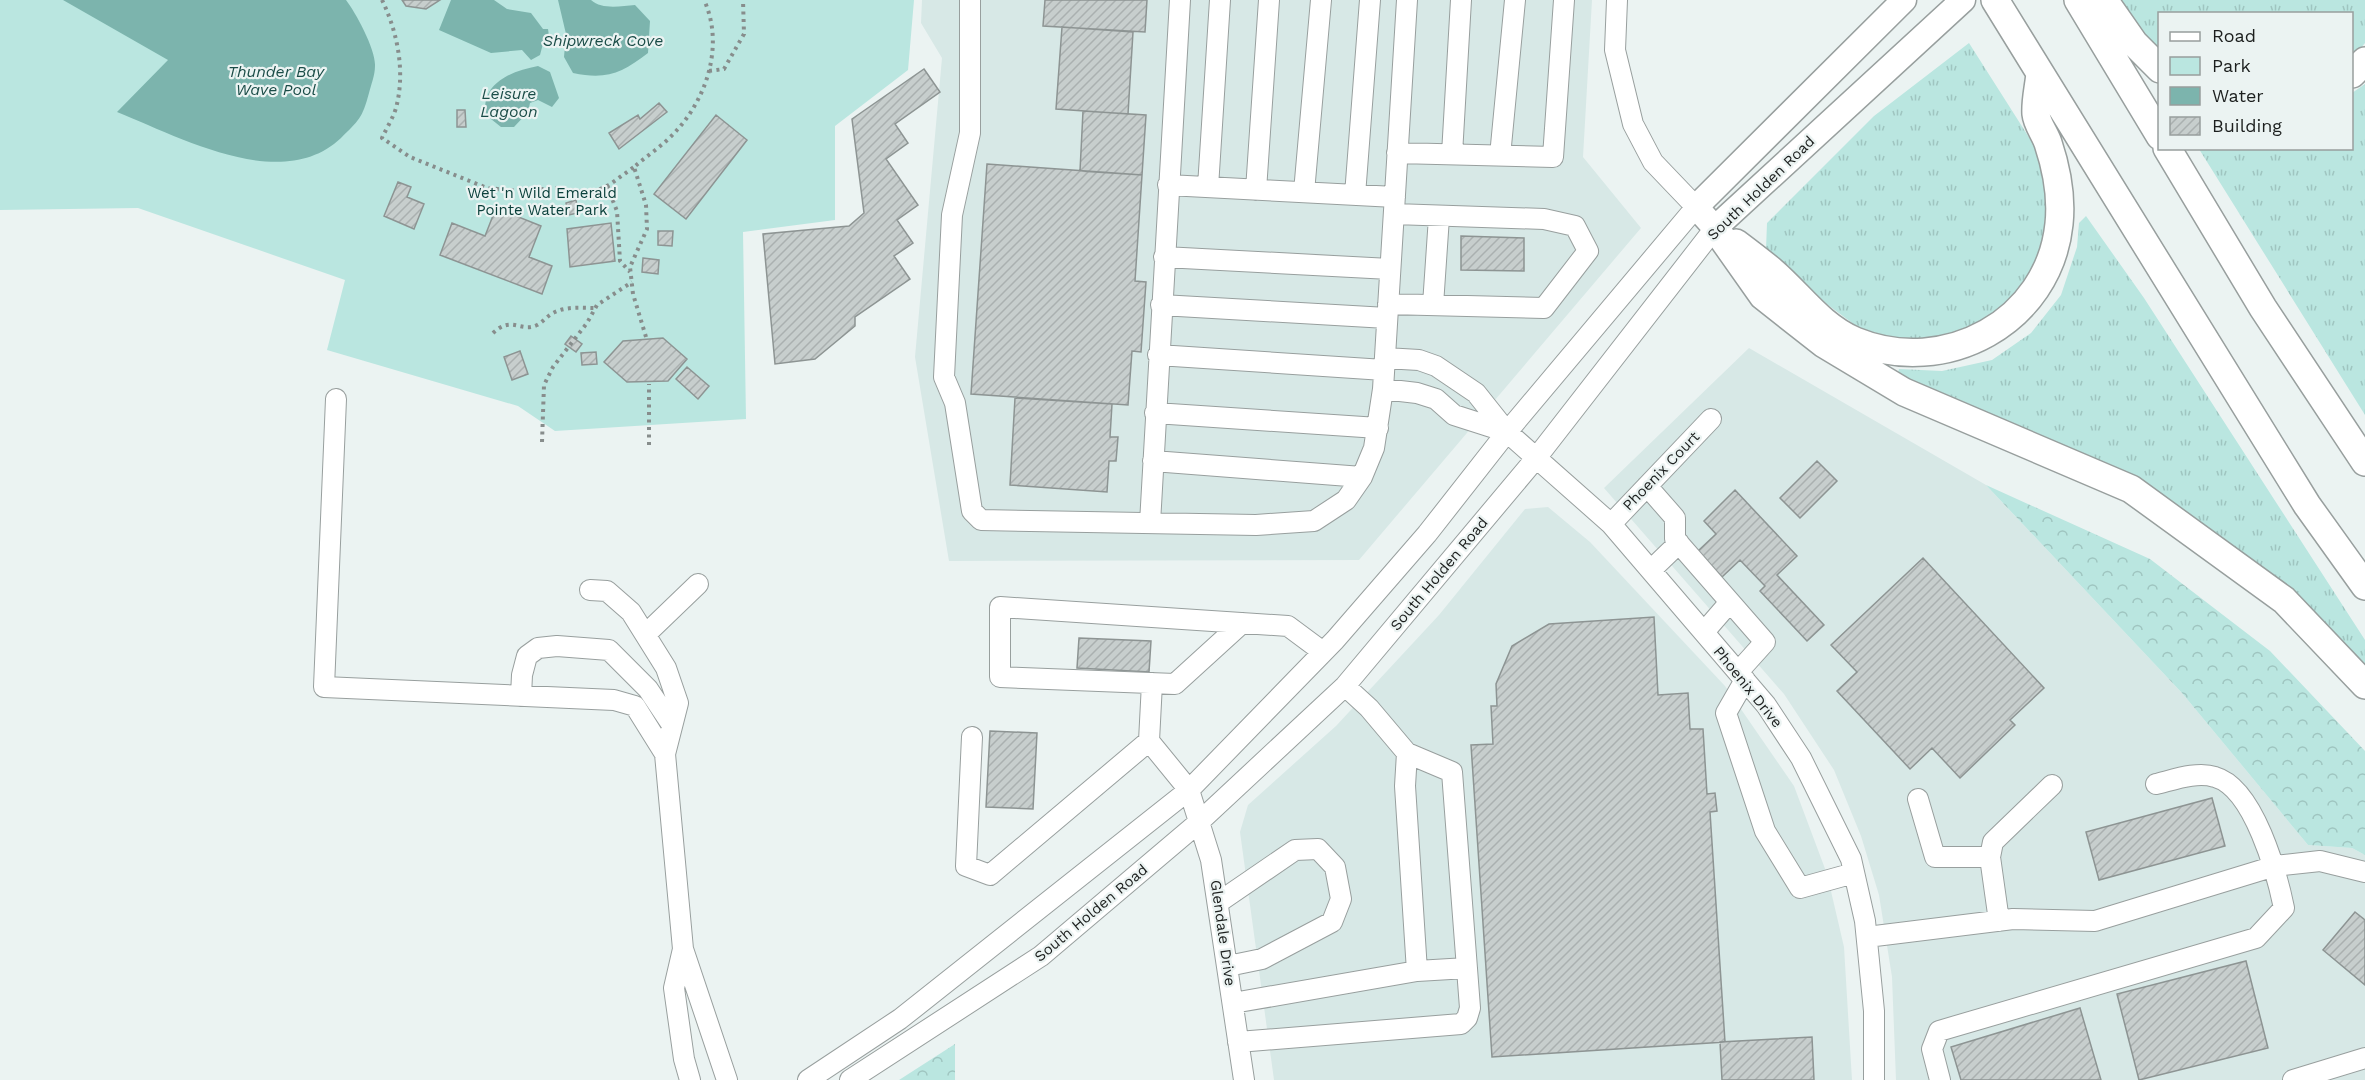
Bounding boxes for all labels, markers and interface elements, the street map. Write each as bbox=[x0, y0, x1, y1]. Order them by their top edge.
legend bbox=[2158, 12, 2353, 150]
text: Road bbox=[2212, 25, 2256, 46]
water label: Shipwreck Cove bbox=[543, 31, 663, 50]
text: Park bbox=[2212, 55, 2251, 76]
water label: Thunder Bay Wave Pool bbox=[228, 62, 325, 99]
water label: Leisure Lagoon bbox=[480, 84, 538, 121]
text: Water bbox=[2212, 85, 2264, 106]
text: Building bbox=[2212, 115, 2282, 136]
street label: South Holden Road bbox=[1704, 132, 1818, 244]
park label: Wet 'n Wild Emerald Pointe Water Park bbox=[467, 184, 617, 219]
street label: Phoenix Court bbox=[1619, 427, 1704, 514]
street label: South Holden Road bbox=[1386, 514, 1492, 634]
street label: Phoenix Drive bbox=[1710, 643, 1786, 731]
street label: South Holden Road bbox=[1031, 860, 1151, 966]
street label: Glendale Drive bbox=[1207, 879, 1239, 987]

